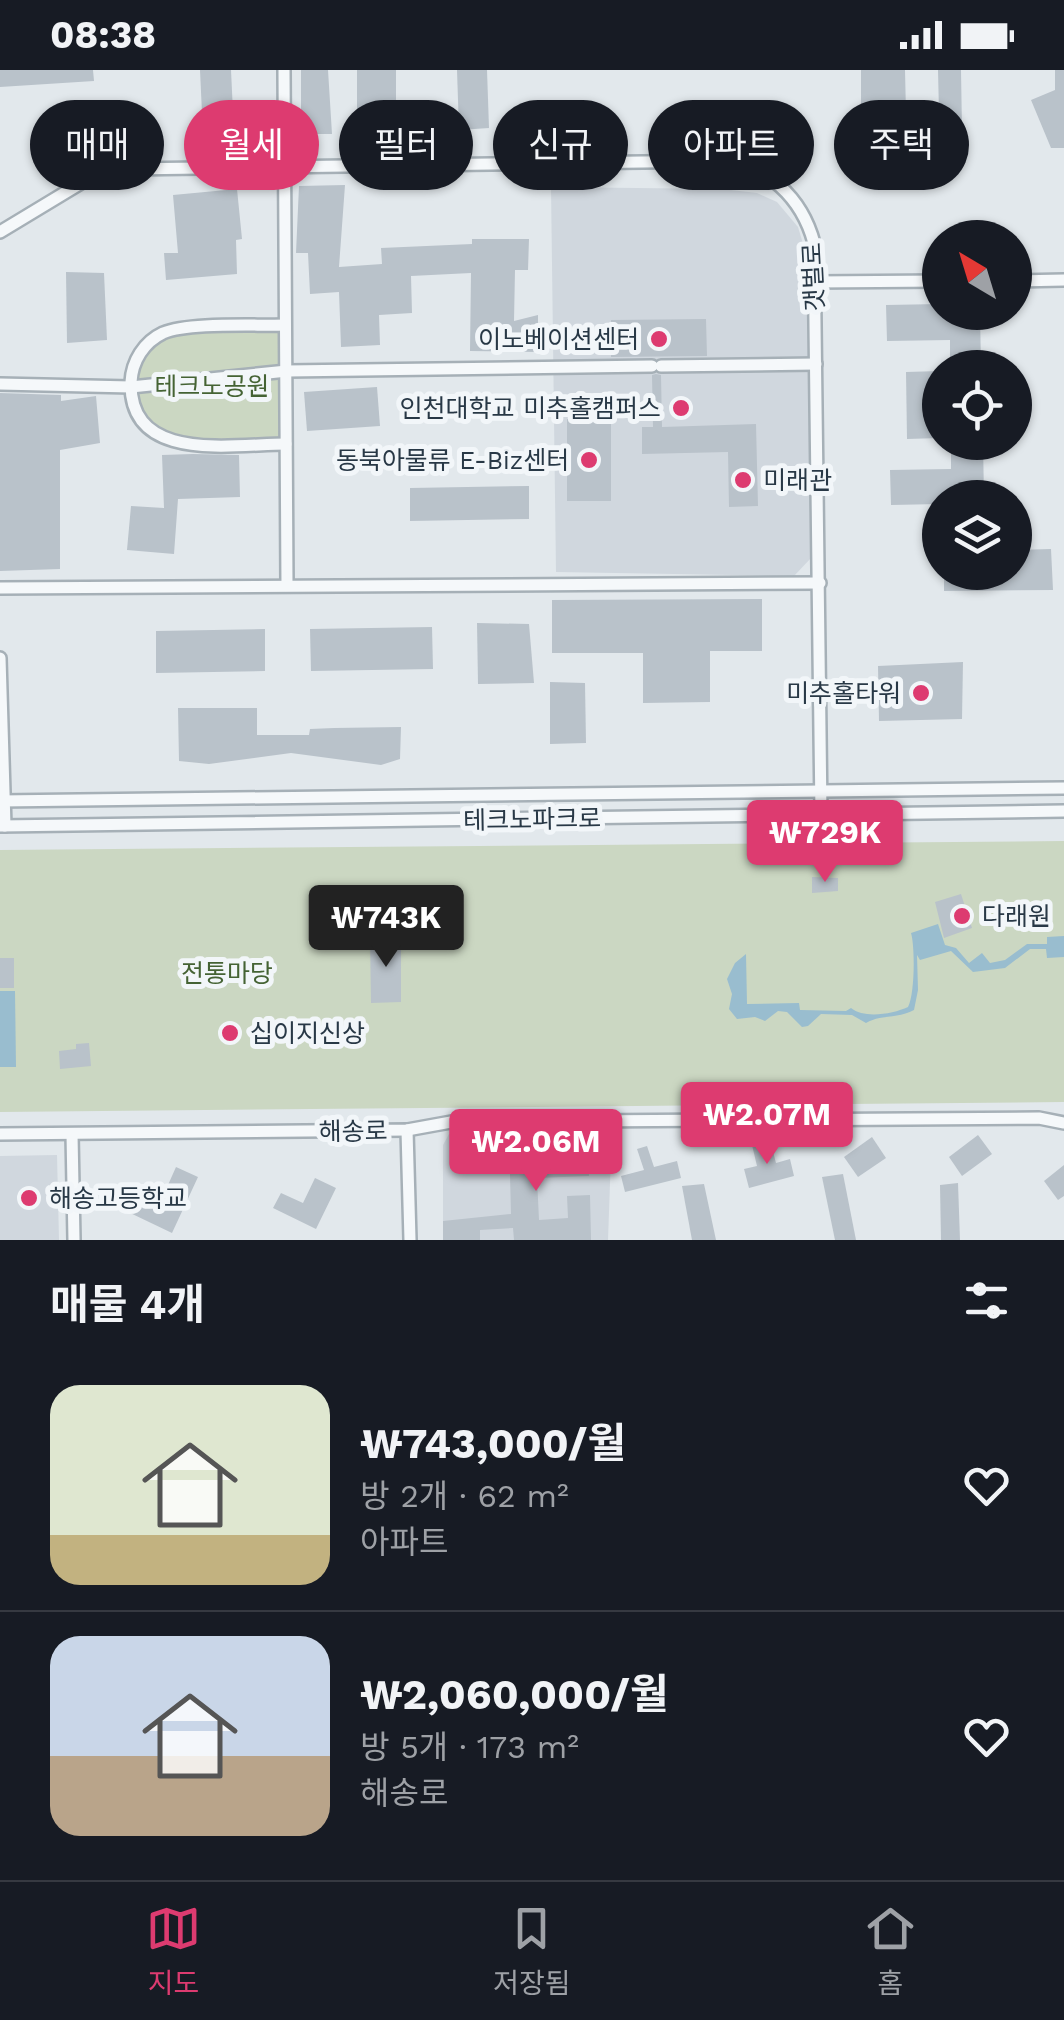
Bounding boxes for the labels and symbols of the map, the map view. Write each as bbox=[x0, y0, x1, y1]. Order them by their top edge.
north arrow bbox=[922, 220, 1032, 330]
street label: 갯벌로 bbox=[797, 242, 830, 312]
place label: 이노베이션센터 bbox=[478, 325, 639, 354]
marker: 이노베이션센터 bbox=[648, 328, 670, 350]
park label: 테크노공원 bbox=[154, 372, 270, 401]
place label: 인천대학교 미추홀캠퍼스 bbox=[399, 394, 661, 423]
marker: 인천대학교 미추홀캠퍼스 bbox=[670, 397, 692, 419]
place label: 동북아물류 E-Biz센터 bbox=[336, 446, 569, 475]
marker: 동북아물류 E-Biz센터 bbox=[578, 449, 600, 471]
place label: 미래관 bbox=[763, 466, 832, 495]
marker: 미래관 bbox=[732, 469, 754, 491]
place label: 미추홀타워 bbox=[786, 679, 901, 708]
marker: 미추홀타워 bbox=[910, 682, 932, 704]
pin: ₩729K bbox=[755, 800, 895, 885]
street label: 테크노파크로 bbox=[463, 804, 601, 835]
pin: ₩743K bbox=[316, 885, 456, 970]
place label: 다래원 bbox=[982, 902, 1051, 931]
marker: 다래원 bbox=[951, 905, 973, 927]
park label: 전통마당 bbox=[181, 959, 273, 988]
place label: 십이지신상 bbox=[250, 1019, 365, 1048]
marker: 십이지신상 bbox=[219, 1022, 241, 1044]
pin: ₩2.07M bbox=[686, 1082, 848, 1167]
pin: ₩2.06M bbox=[455, 1109, 617, 1194]
street label: 해송로 bbox=[318, 1116, 388, 1147]
place label: 해송고등학교 bbox=[49, 1184, 187, 1213]
marker: 해송고등학교 bbox=[18, 1187, 40, 1209]

